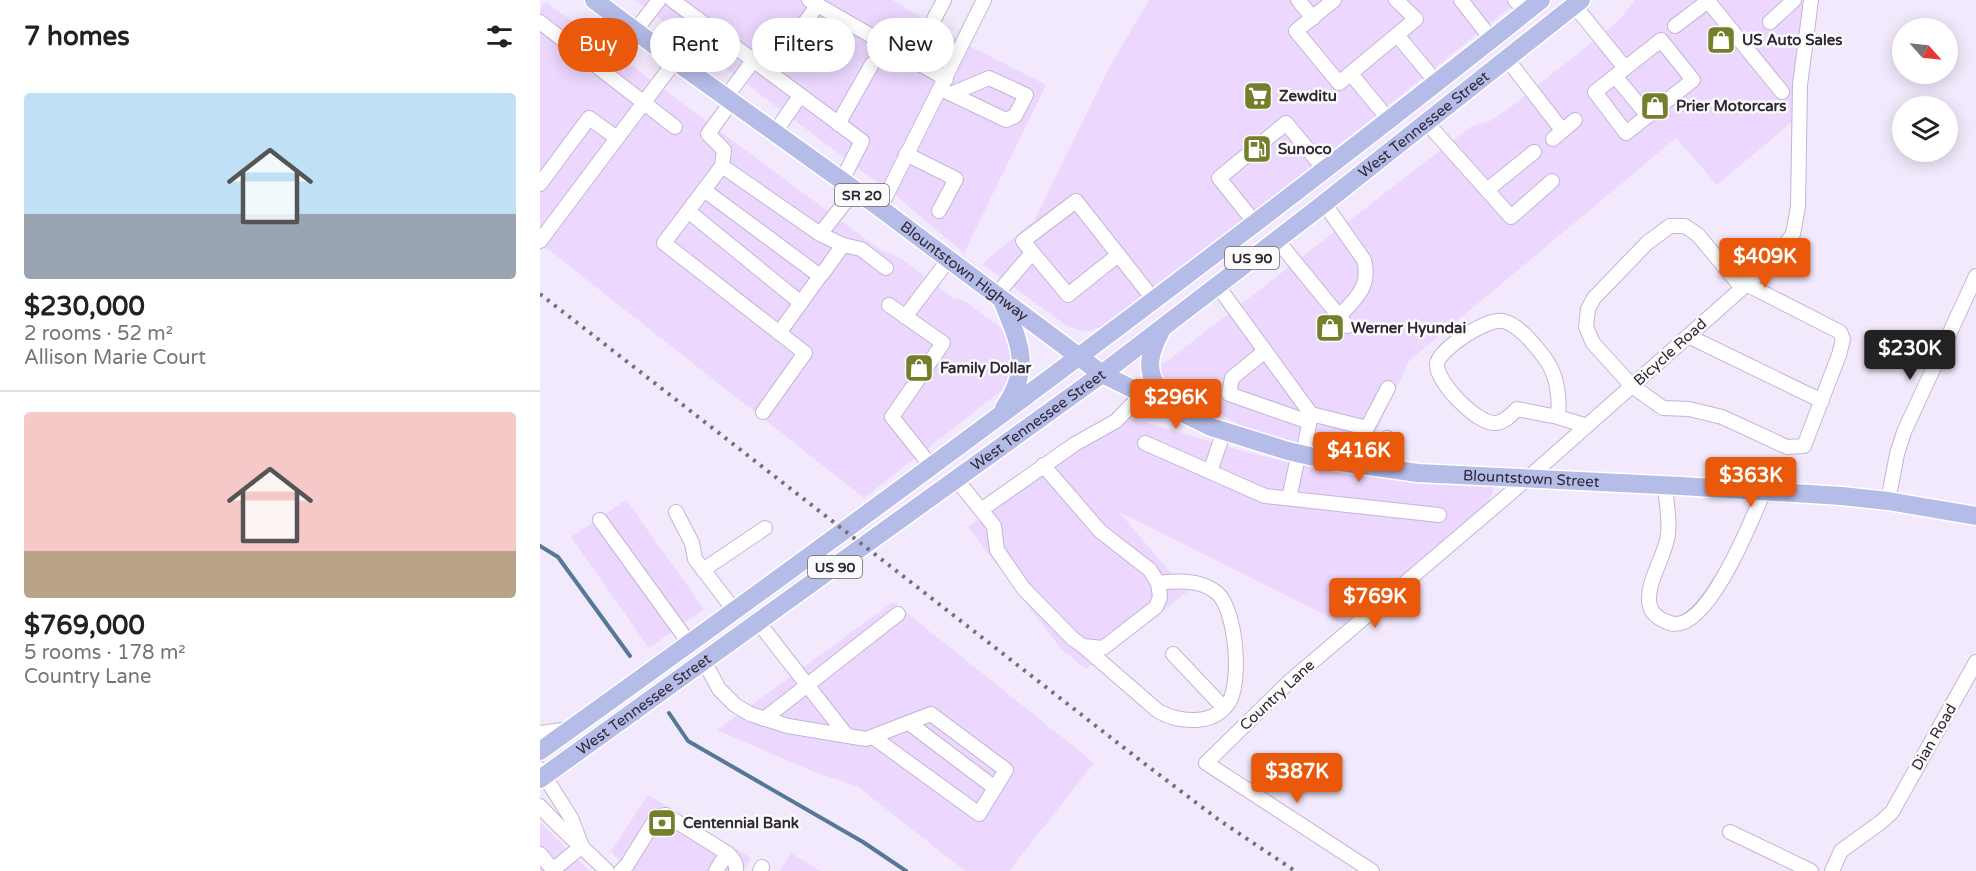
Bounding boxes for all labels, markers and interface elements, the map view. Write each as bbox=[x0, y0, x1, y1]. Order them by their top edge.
chip: Buy bbox=[558, 18, 638, 72]
chip: Rent bbox=[650, 18, 740, 72]
chip: Filters bbox=[752, 18, 855, 72]
chip: New bbox=[867, 18, 954, 72]
north arrow bbox=[1892, 18, 1958, 84]
map controls bbox=[1892, 18, 1958, 162]
icon: filters bbox=[483, 20, 516, 53]
text: 7 homes bbox=[24, 21, 130, 52]
shop icon: US Auto Sales bbox=[1705, 24, 1737, 56]
place label: US Auto Sales bbox=[1742, 31, 1842, 49]
street label: West Tennessee Street bbox=[1355, 67, 1493, 182]
supermarket icon: Zewditu bbox=[1242, 80, 1274, 112]
place label: Zewditu bbox=[1279, 87, 1337, 105]
shop icon: Prier Motorcars bbox=[1639, 90, 1671, 122]
button: layers bbox=[1892, 96, 1958, 162]
place label: Prier Motorcars bbox=[1676, 97, 1787, 115]
icon: home bbox=[216, 132, 324, 240]
fuel station icon: Sunoco bbox=[1241, 133, 1273, 165]
place label: Sunoco bbox=[1278, 140, 1332, 158]
road number: SR 20 bbox=[835, 184, 889, 206]
street label: Blountstown Highway bbox=[897, 217, 1032, 325]
pin: $409K bbox=[1723, 238, 1807, 289]
text: $409K bbox=[1733, 245, 1797, 269]
road number: US 90 bbox=[1225, 247, 1279, 269]
text: $230,000 bbox=[24, 291, 145, 322]
shop icon: Werner Hyundai bbox=[1314, 312, 1346, 344]
street label: Bicycle Road bbox=[1630, 315, 1710, 389]
place label: Werner Hyundai bbox=[1351, 319, 1466, 338]
text: 2 rooms · 52 m² bbox=[24, 322, 173, 346]
pin: $230K bbox=[1868, 330, 1952, 381]
text: $230K bbox=[1878, 337, 1942, 361]
text: Allison Marie Court bbox=[24, 346, 206, 370]
shop icon: Family Dollar bbox=[903, 352, 935, 384]
place label: Family Dollar bbox=[940, 359, 1032, 378]
street label: West Tennessee Street bbox=[967, 365, 1109, 475]
pin: $296K bbox=[1134, 379, 1218, 430]
text: $296K bbox=[1144, 386, 1208, 410]
pin: $416K bbox=[1317, 432, 1401, 483]
text: $416K bbox=[1327, 439, 1391, 463]
icon: home bbox=[216, 451, 324, 559]
pin: $363K bbox=[1709, 457, 1793, 508]
text: $363K bbox=[1719, 464, 1783, 488]
street label: Blountstown Street bbox=[1463, 466, 1600, 491]
road number: US 90 bbox=[808, 556, 862, 578]
pin: $769K bbox=[1333, 578, 1417, 629]
text: $769K bbox=[1343, 585, 1407, 609]
text: $769,000 bbox=[24, 610, 145, 641]
text: 5 rooms · 178 m² bbox=[24, 641, 186, 665]
street label: West Tennessee Street bbox=[573, 650, 715, 759]
street label: Country Lane bbox=[1236, 656, 1318, 734]
text: Country Lane bbox=[24, 665, 151, 689]
street label: Dian Road bbox=[1908, 700, 1960, 774]
pin: $387K bbox=[1255, 753, 1339, 804]
text: $387K bbox=[1265, 760, 1329, 784]
bank icon: Centennial Bank bbox=[646, 807, 678, 839]
place label: Centennial Bank bbox=[683, 814, 799, 832]

